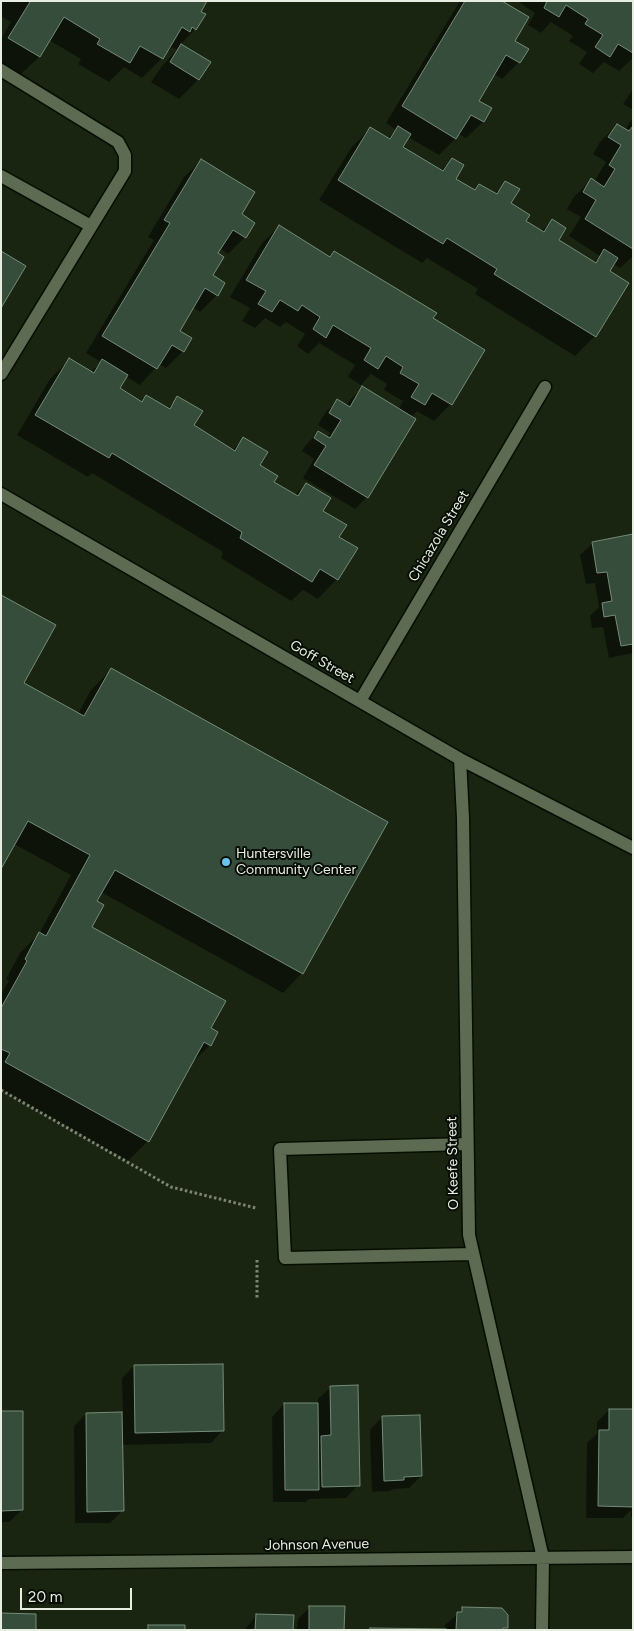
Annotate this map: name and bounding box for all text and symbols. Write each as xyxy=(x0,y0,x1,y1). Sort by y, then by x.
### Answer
street label: Chicazola Street xyxy=(405,487,473,585)
street label: Goff Street xyxy=(287,637,357,687)
place label: Huntersville Community Center xyxy=(236,846,356,879)
marker: Huntersville Community Center xyxy=(220,856,232,868)
street label: O Keefe Street xyxy=(444,1116,462,1210)
street label: Johnson Avenue xyxy=(265,1536,369,1554)
scale bar xyxy=(22,1578,135,1610)
text: 20 m xyxy=(28,1588,62,1606)

